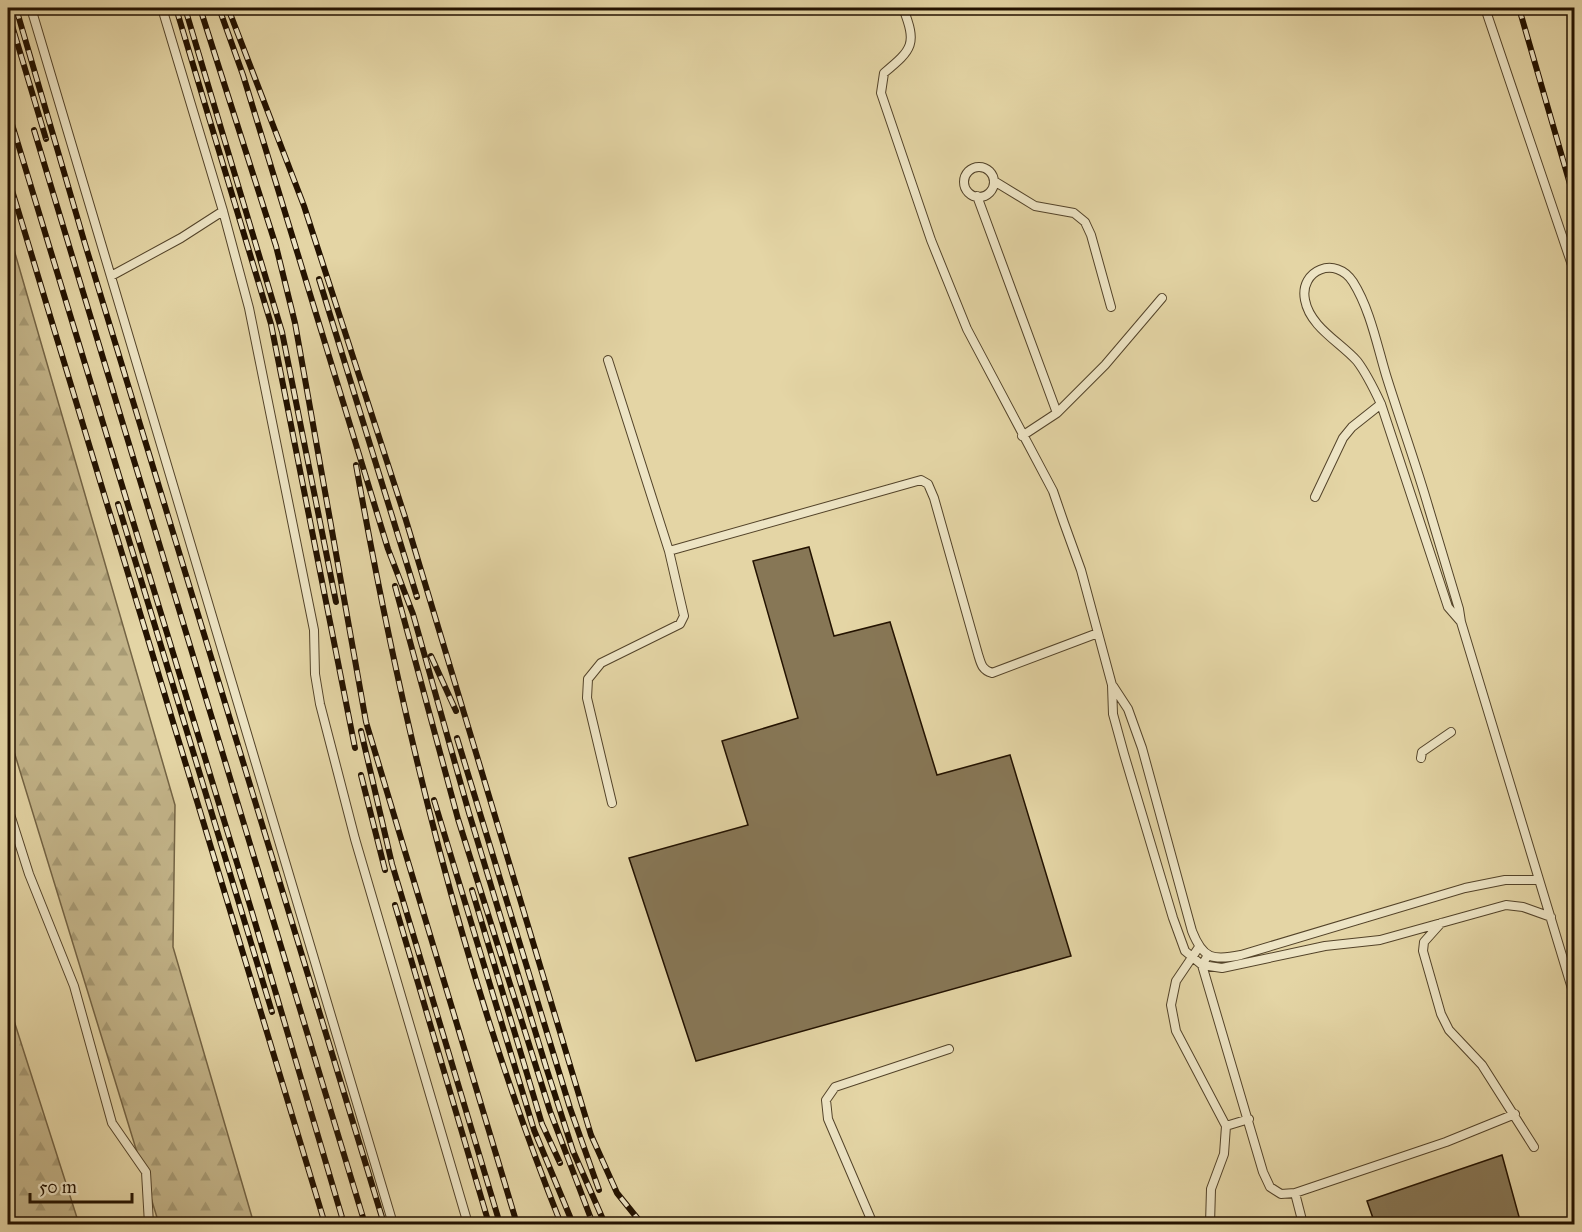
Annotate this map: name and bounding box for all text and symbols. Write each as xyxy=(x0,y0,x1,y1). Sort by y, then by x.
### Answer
scale bar xyxy=(30,1166,132,1204)
text: 50 m xyxy=(39,1176,77,1198)

